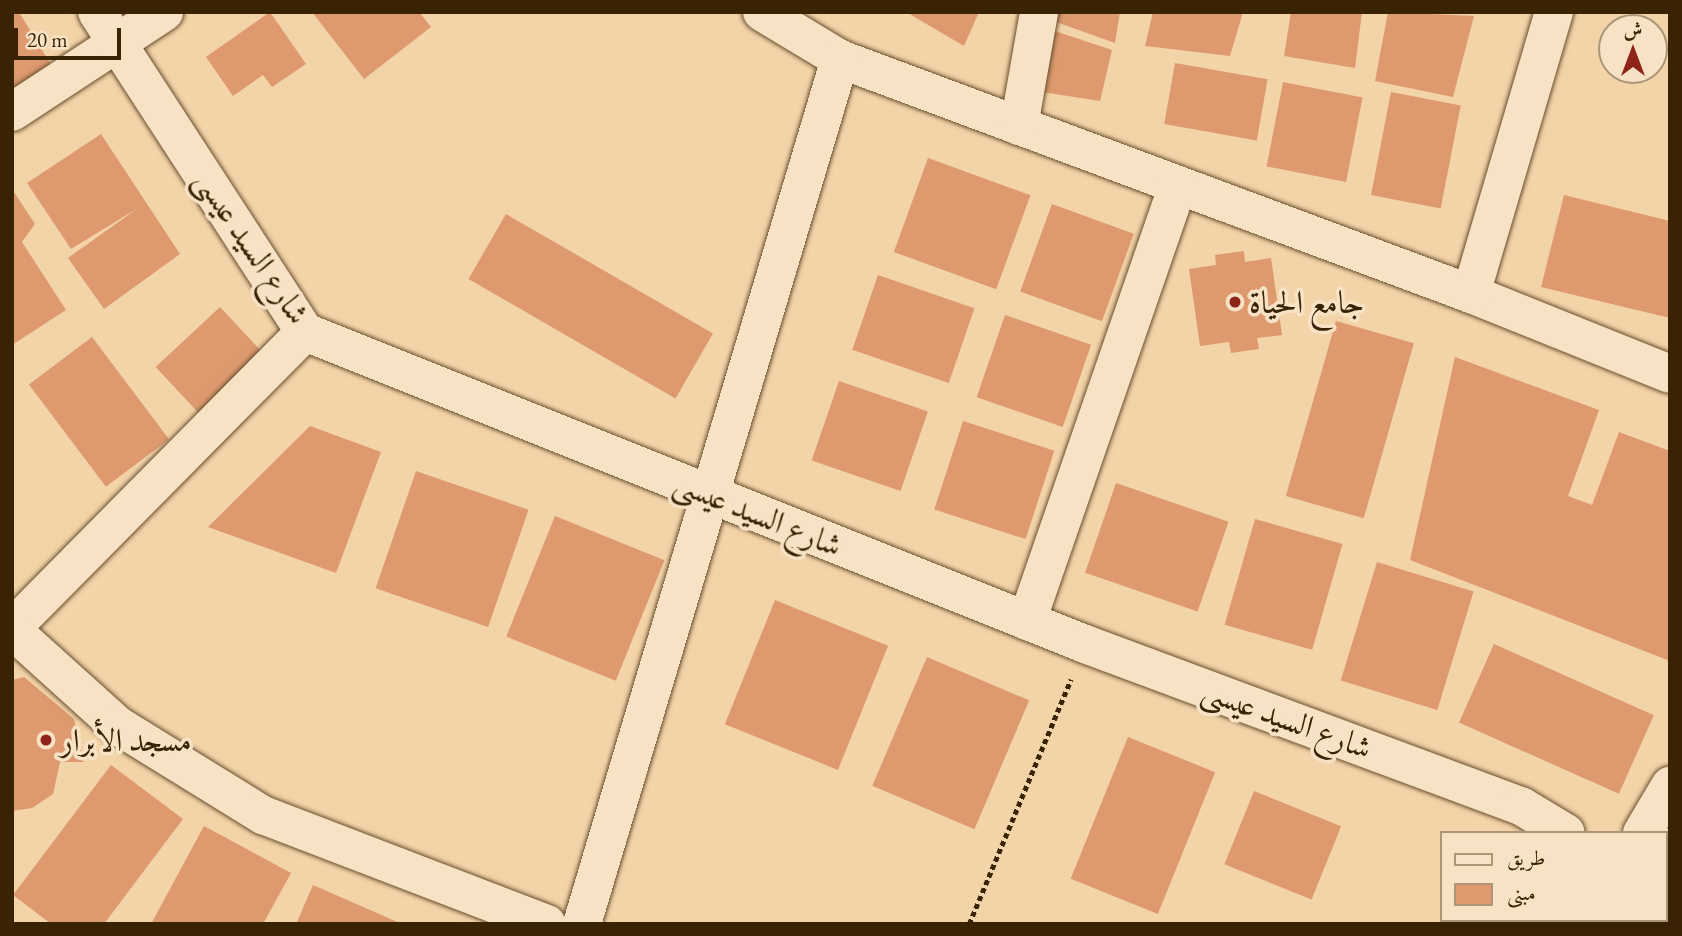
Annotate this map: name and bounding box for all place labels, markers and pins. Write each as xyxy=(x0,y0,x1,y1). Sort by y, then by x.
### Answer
place label: جامع الحياة xyxy=(1249,283,1364,321)
marker: جامع الحياة xyxy=(1227,294,1243,310)
place label: مسجد الأبرار xyxy=(60,721,192,759)
marker: مسجد الأبرار xyxy=(38,732,54,748)

